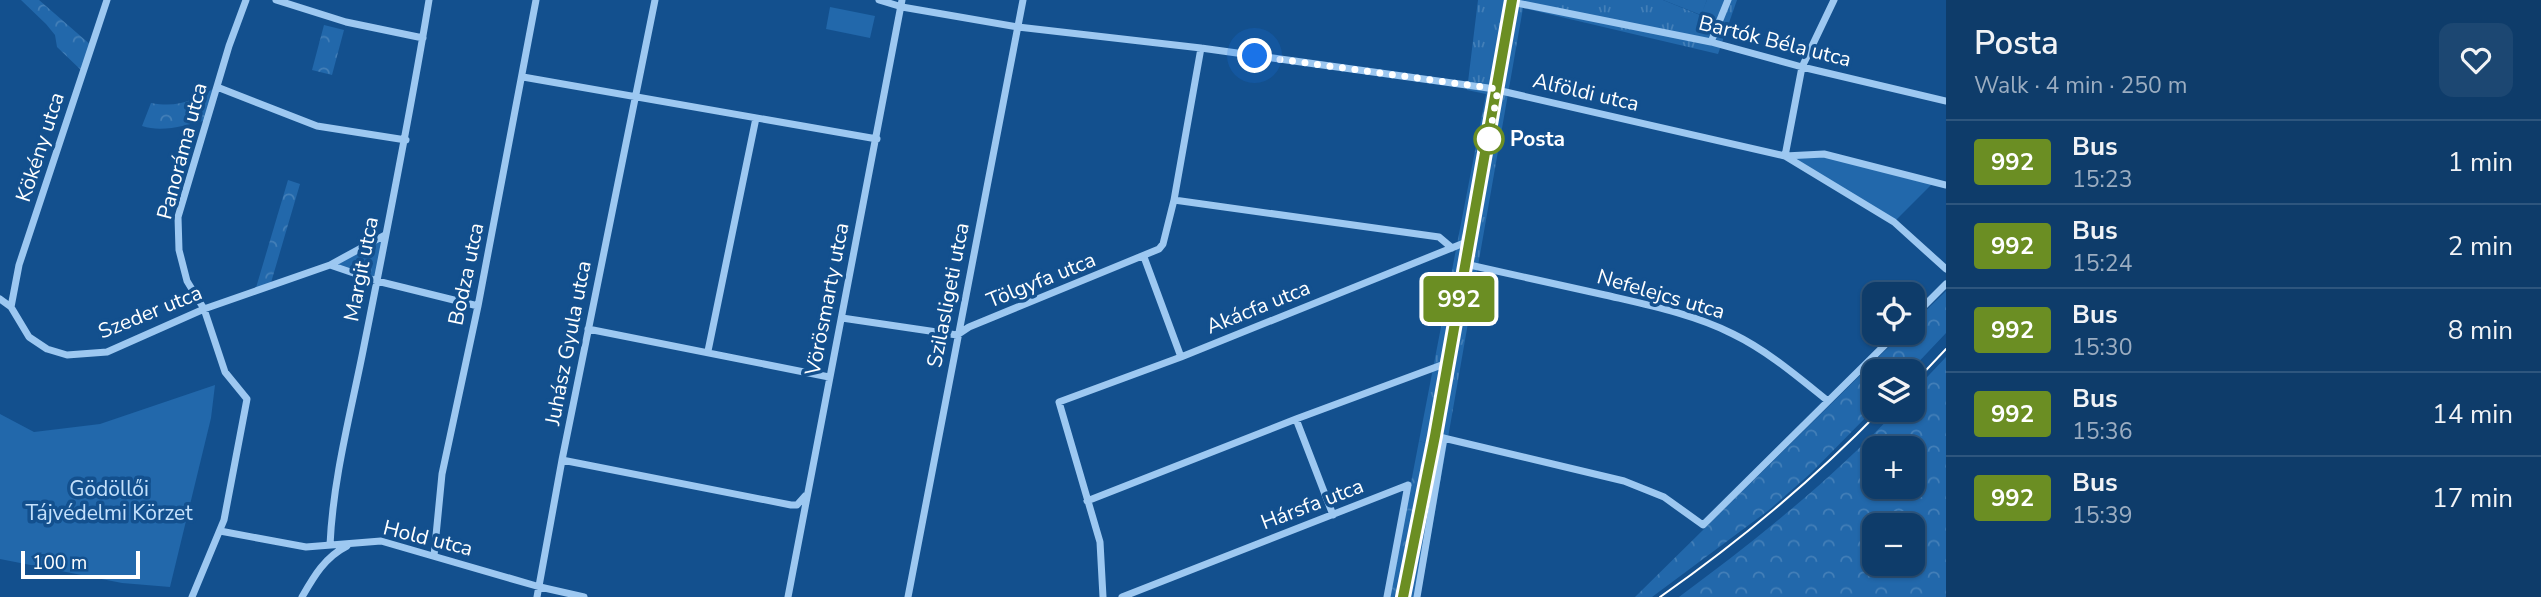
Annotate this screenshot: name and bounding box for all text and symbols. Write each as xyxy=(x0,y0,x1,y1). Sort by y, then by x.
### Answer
street label: Bartók Béla utca xyxy=(1696,9,1854,73)
text: Posta xyxy=(1974,21,2059,66)
button: heart xyxy=(2439,23,2513,97)
your location xyxy=(1237,38,1272,73)
street label: Alföldi utca xyxy=(1530,66,1642,118)
text: Walk · 4 min · 250 m xyxy=(1974,70,2187,101)
street label: Panoráma utca xyxy=(150,80,214,222)
street label: Kökény utca xyxy=(9,89,71,205)
marker: Posta xyxy=(1474,124,1504,154)
place label: Posta xyxy=(1510,125,1565,153)
text: Bus xyxy=(2072,129,2118,164)
text: 1 min xyxy=(2448,145,2513,180)
text: 992 xyxy=(1991,146,2034,178)
text: 15:23 xyxy=(2072,164,2132,195)
text: Bus xyxy=(2072,213,2118,248)
street label: Margit utca xyxy=(337,214,385,324)
street label: Bodza utca xyxy=(441,220,491,328)
street label: Vörösmarty utca xyxy=(798,220,856,379)
street label: Szilasligeti utca xyxy=(920,220,976,370)
text: 2 min xyxy=(2448,229,2513,264)
text: 992 xyxy=(1991,230,2034,262)
street label: Tölgyfa utca xyxy=(982,245,1100,315)
text: 15:24 xyxy=(2072,248,2132,279)
street label: Juhász Gyula utca xyxy=(538,258,598,429)
street label: Nefelejcs utca xyxy=(1594,262,1728,326)
street label: Akácfa utca xyxy=(1202,273,1314,341)
line badge: 992 xyxy=(1419,276,1499,322)
street label: Szeder utca xyxy=(94,278,206,346)
map controls xyxy=(1862,282,1925,576)
button: locate xyxy=(1862,282,1925,345)
text: 992 xyxy=(1437,283,1481,315)
text: Bus xyxy=(2072,297,2118,332)
text: 8 min xyxy=(2448,313,2513,348)
text: 992 xyxy=(1991,314,2034,346)
text: 15:30 xyxy=(2072,332,2132,363)
button: layers xyxy=(1862,359,1925,422)
text: Bus xyxy=(2072,381,2118,416)
text: 14 min xyxy=(2432,397,2513,432)
text: 992 xyxy=(1991,398,2034,430)
text: 15:36 xyxy=(2072,416,2132,447)
button: + xyxy=(1862,436,1925,499)
text: Bus xyxy=(2072,465,2118,500)
street label: Hársfa utca xyxy=(1257,472,1367,536)
park label: Gödöllői Tájvédelmi Körzet xyxy=(26,475,193,527)
text: 17 min xyxy=(2432,481,2513,516)
text: 992 xyxy=(1991,482,2034,514)
text: 15:39 xyxy=(2072,500,2132,531)
street label: Hold utca xyxy=(380,513,476,563)
button: − xyxy=(1862,513,1925,576)
scale bar xyxy=(21,548,140,580)
text: 100 m xyxy=(32,550,87,576)

